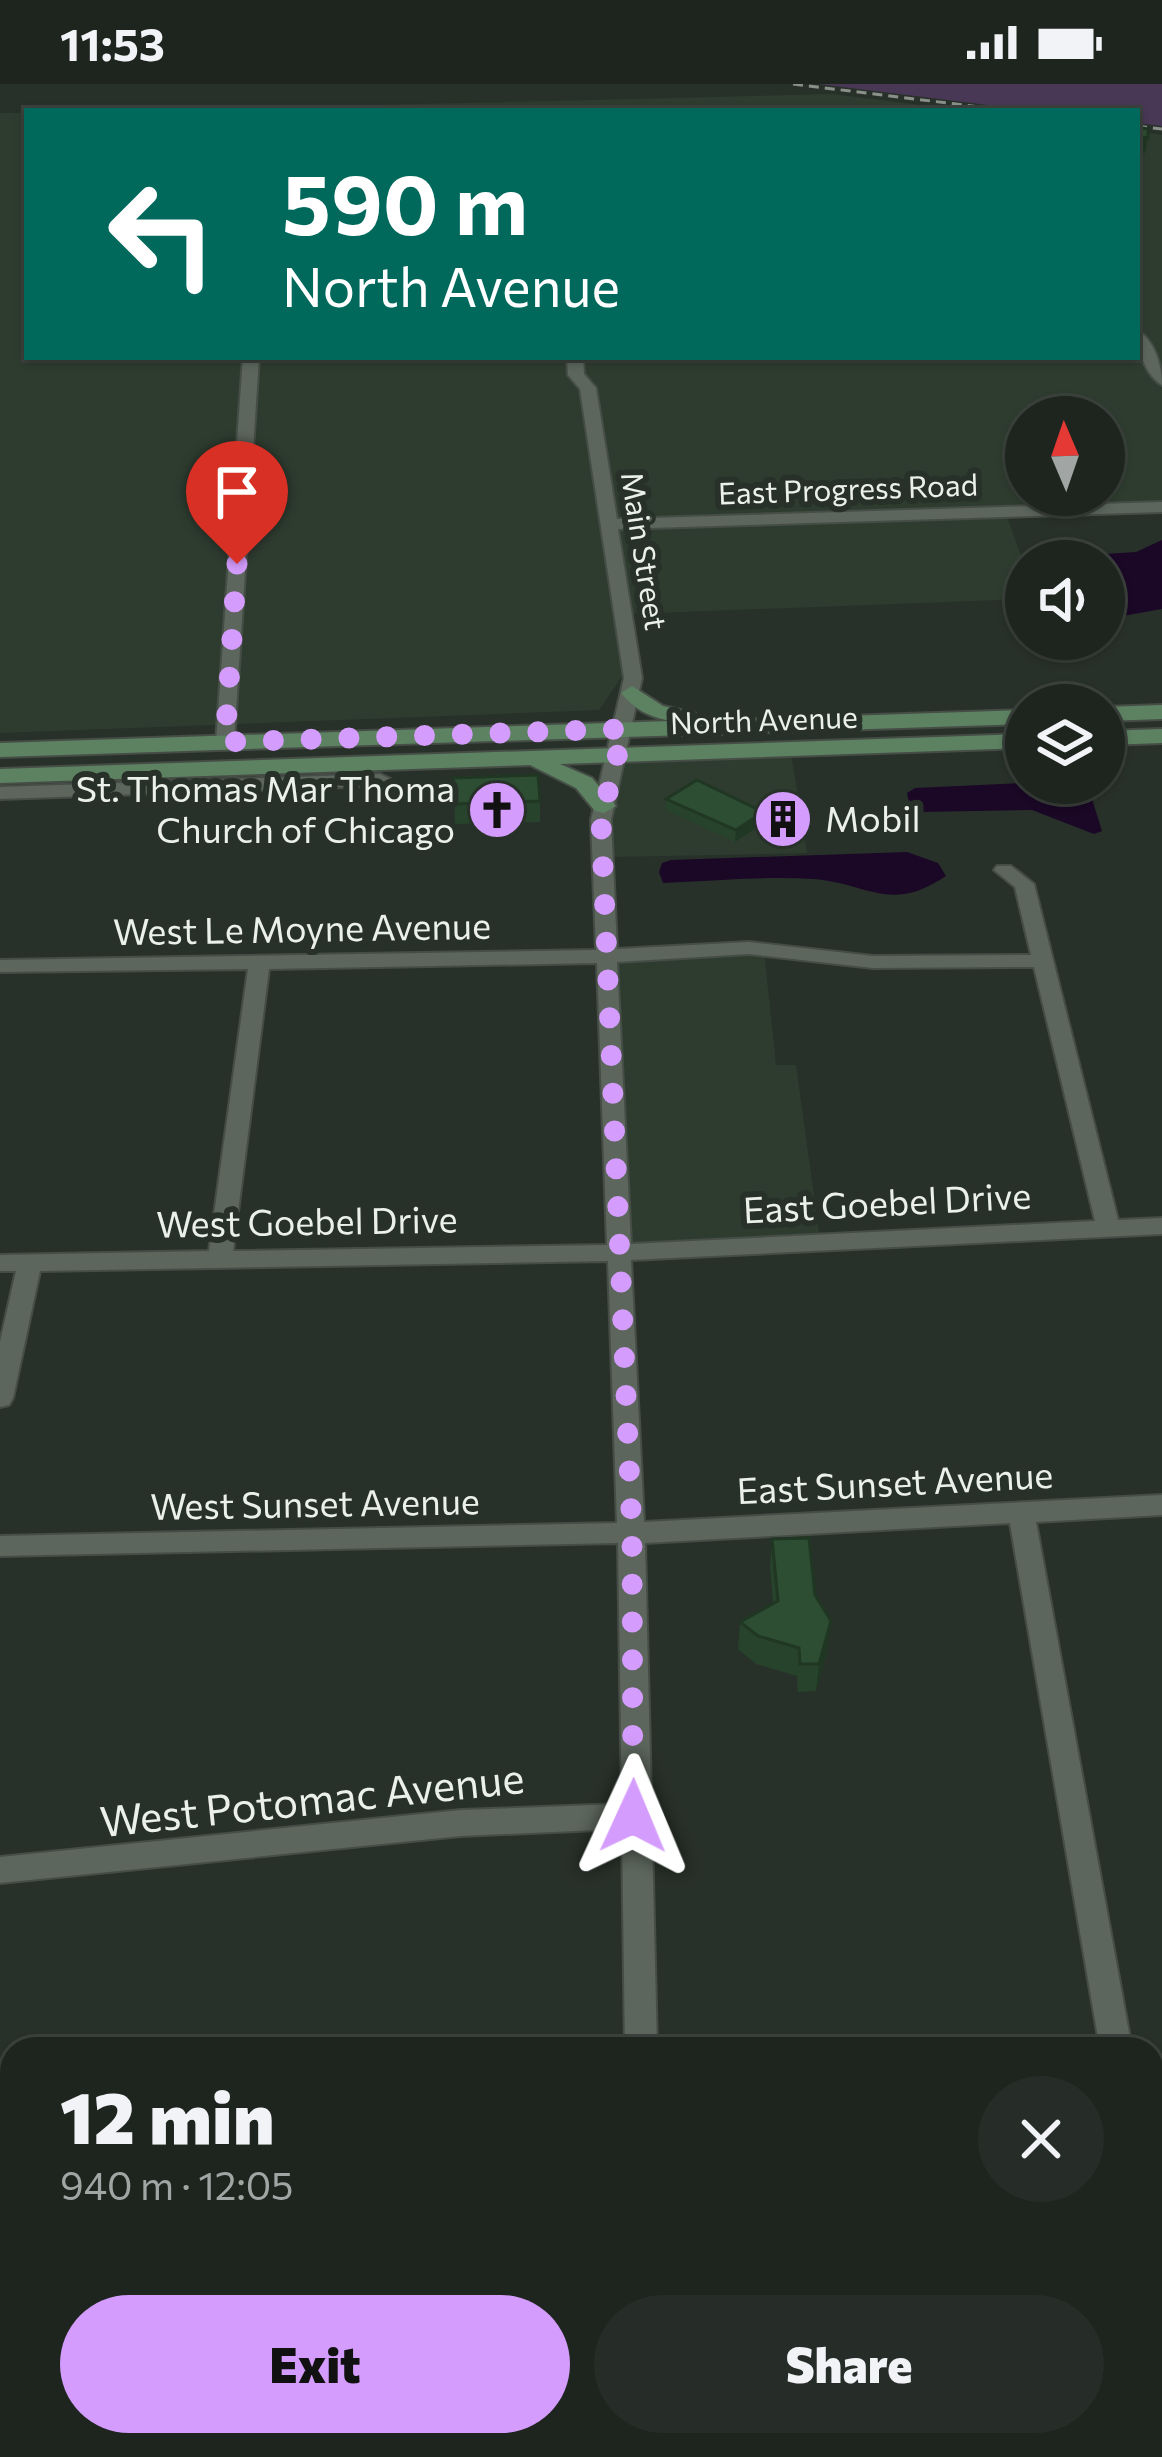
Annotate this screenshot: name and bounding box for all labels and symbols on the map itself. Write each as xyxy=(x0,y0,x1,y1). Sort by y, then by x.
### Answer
north arrow xyxy=(1005,396,1125,516)
pin xyxy=(186,441,288,564)
street label: East Progress Road xyxy=(717,464,978,511)
street label: Main Street xyxy=(615,469,676,632)
street label: North Avenue xyxy=(669,697,858,740)
place label: St. Thomas Mar Thoma Church of Chicago xyxy=(76,765,455,850)
church icon: St. Thomas Mar Thoma Church of Chicago xyxy=(466,779,528,841)
building icon: Mobil xyxy=(752,788,814,850)
place label: Mobil xyxy=(825,795,921,839)
street label: West Le Moyne Avenue xyxy=(113,902,491,952)
street label: East Goebel Drive xyxy=(742,1171,1032,1231)
street label: West Goebel Drive xyxy=(156,1195,458,1245)
street label: East Sunset Avenue xyxy=(736,1451,1054,1511)
street label: West Sunset Avenue xyxy=(150,1477,480,1527)
street label: West Potomac Avenue xyxy=(97,1750,526,1846)
position arrow xyxy=(570,1753,696,1879)

